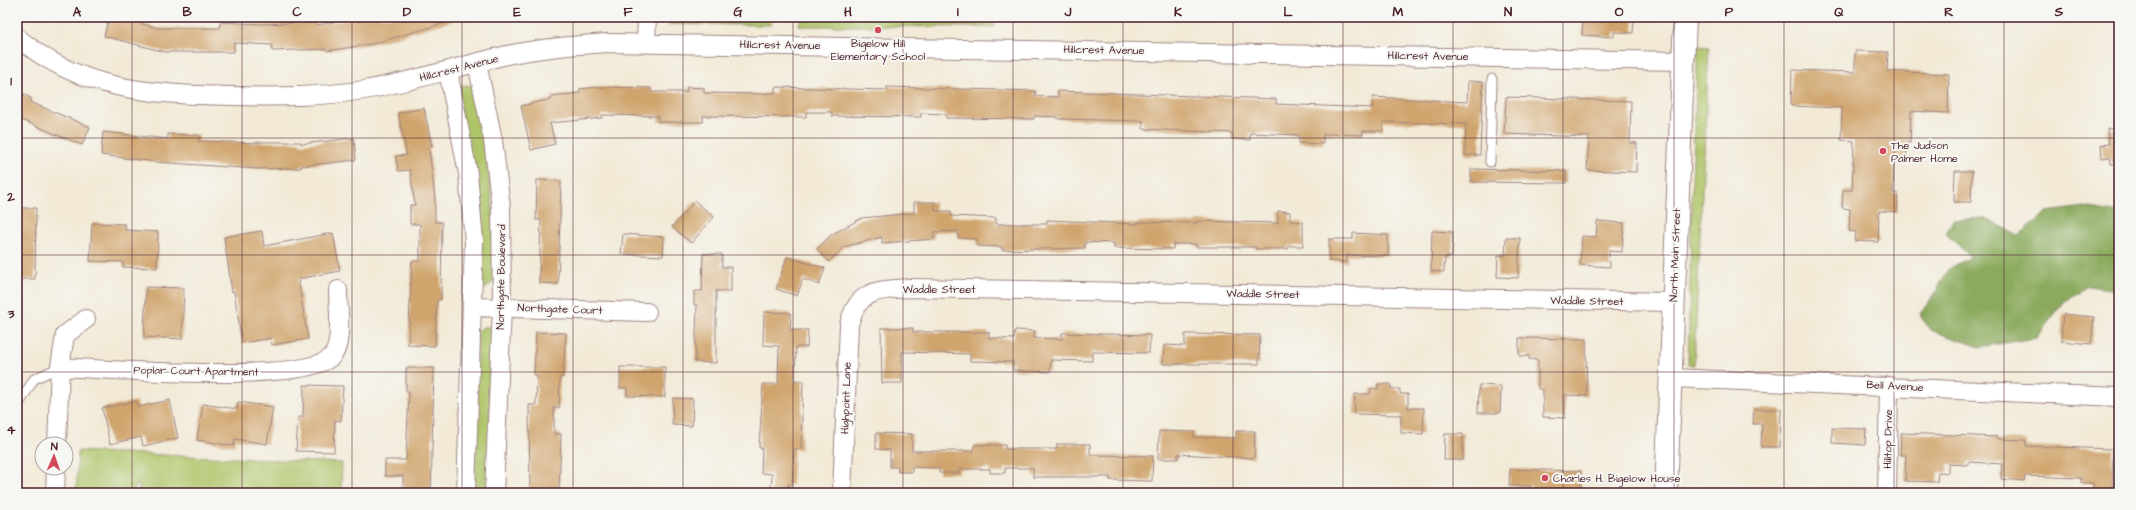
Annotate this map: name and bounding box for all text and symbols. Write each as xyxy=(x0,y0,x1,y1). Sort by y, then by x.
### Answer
text: A xyxy=(73,3,82,21)
text: B xyxy=(182,3,192,21)
text: C xyxy=(292,3,302,21)
text: D xyxy=(403,3,412,21)
text: E xyxy=(513,3,521,21)
text: F xyxy=(623,3,633,21)
text: G xyxy=(733,3,743,21)
text: H xyxy=(844,3,852,21)
text: I xyxy=(957,3,959,21)
text: J xyxy=(1064,3,1072,21)
text: K xyxy=(1174,3,1182,21)
text: L xyxy=(1283,3,1293,21)
text: M xyxy=(1393,3,1404,21)
text: N xyxy=(1504,3,1512,21)
text: O xyxy=(1615,3,1624,21)
text: P xyxy=(1725,3,1734,21)
text: Q xyxy=(1834,3,1844,21)
text: R xyxy=(1944,3,1954,21)
text: S xyxy=(2054,3,2064,21)
marker: Bigelow Hill Elementary School xyxy=(873,25,883,35)
place label: Bigelow Hill Elementary School xyxy=(831,36,925,65)
street label: Hillcrest Avenue xyxy=(739,37,821,53)
street label: Hillcrest Avenue xyxy=(1063,42,1145,58)
street label: Hillcrest Avenue xyxy=(1387,48,1469,64)
street label: Hillcrest Avenue xyxy=(418,51,500,85)
text: 1 xyxy=(10,72,12,90)
place label: The Judson Palmer Home xyxy=(1891,138,1958,166)
marker: The Judson Palmer Home xyxy=(1878,146,1888,156)
text: 2 xyxy=(6,188,15,206)
street label: North Main Street xyxy=(1666,207,1684,302)
street label: Northgate Boulevard xyxy=(493,224,510,330)
street label: Waddle Street xyxy=(902,282,976,297)
street label: Waddle Street xyxy=(1226,286,1300,302)
street label: Waddle Street xyxy=(1550,293,1624,309)
street label: Northgate Court xyxy=(517,300,603,319)
text: 3 xyxy=(7,305,15,323)
street label: Highpoint Lane xyxy=(837,361,856,434)
street label: Poplar Court Apartment xyxy=(133,362,259,380)
street label: Bell Avenue xyxy=(1866,377,1924,395)
street label: Hilltop Drive xyxy=(1880,409,1896,469)
text: 4 xyxy=(7,421,16,439)
north arrow xyxy=(34,436,74,476)
text: N xyxy=(51,439,58,454)
place label: Charles H. Bigelow House xyxy=(1553,471,1680,487)
marker: Charles H. Bigelow House xyxy=(1540,473,1550,483)

